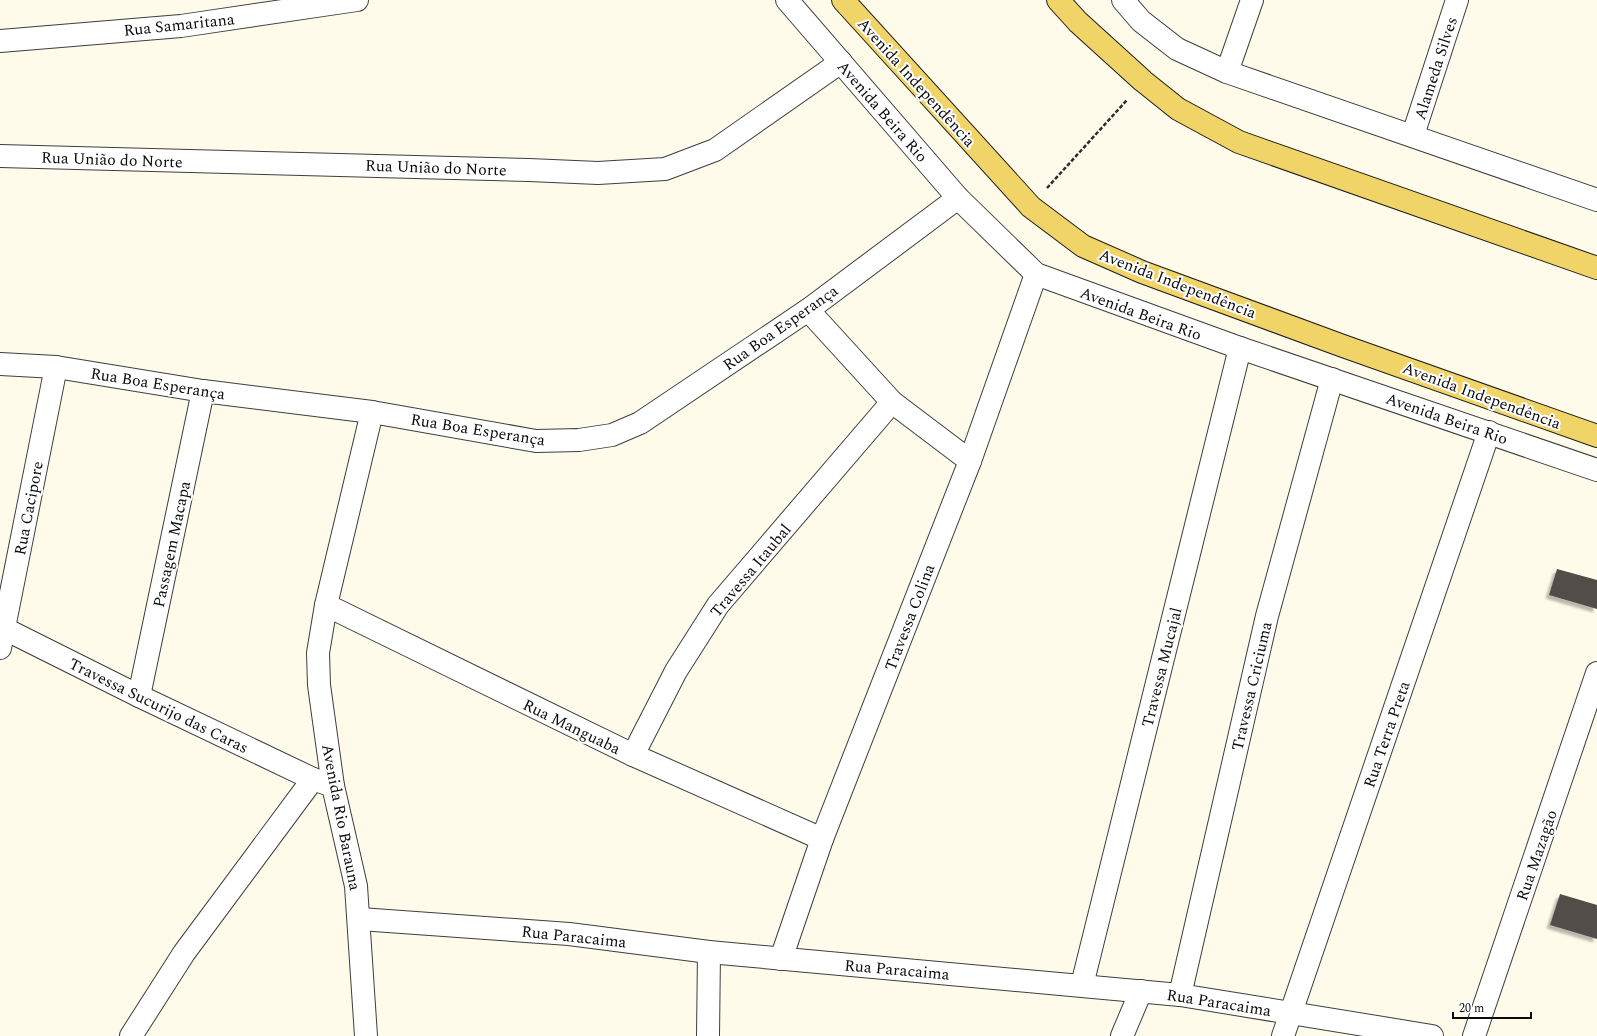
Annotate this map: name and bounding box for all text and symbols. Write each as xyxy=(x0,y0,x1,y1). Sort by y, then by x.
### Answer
street label: Rua Samaritana xyxy=(122,7,236,43)
street label: Avenida Independência xyxy=(852,13,981,153)
street label: Alameda Silves xyxy=(1408,14,1464,123)
street label: Avenida Beira Rio xyxy=(831,56,933,168)
street label: Rua União do Norte xyxy=(41,146,183,174)
street label: Rua União do Norte xyxy=(365,154,507,182)
street label: Avenida Independência xyxy=(1096,243,1260,325)
street label: Rua Boa Esperança xyxy=(718,279,843,377)
street label: Avenida Beira Rio xyxy=(1077,281,1205,347)
street label: Avenida Independência xyxy=(1399,356,1564,436)
street label: Rua Boa Esperança xyxy=(89,361,227,407)
street label: Avenida Beira Rio xyxy=(1382,387,1511,451)
street label: Rua Boa Esperança xyxy=(409,407,547,453)
street label: Rua Cacipore xyxy=(8,459,50,557)
street label: Passagem Macapa xyxy=(147,479,197,610)
street label: Travessa Itaubal xyxy=(704,519,797,623)
street label: Travessa Colina xyxy=(879,560,941,674)
street label: Travessa Mucajal xyxy=(1135,605,1188,730)
street label: Travessa Criciuma xyxy=(1225,619,1279,753)
street label: Travessa Sucurijo das Caras xyxy=(65,652,252,760)
street label: Rua Terra Preta xyxy=(1357,678,1416,791)
street label: Rua Manguaba xyxy=(519,693,625,761)
street label: Avenida Rio Barauna xyxy=(315,742,367,893)
street label: Rua Mazagão xyxy=(1510,807,1564,904)
street label: Rua Paracaima xyxy=(520,920,628,954)
street label: Rua Paracaima xyxy=(843,953,951,987)
street label: Rua Paracaima xyxy=(1165,983,1273,1023)
scale bar xyxy=(1453,994,1531,1020)
text: 20 m xyxy=(1459,999,1484,1018)

